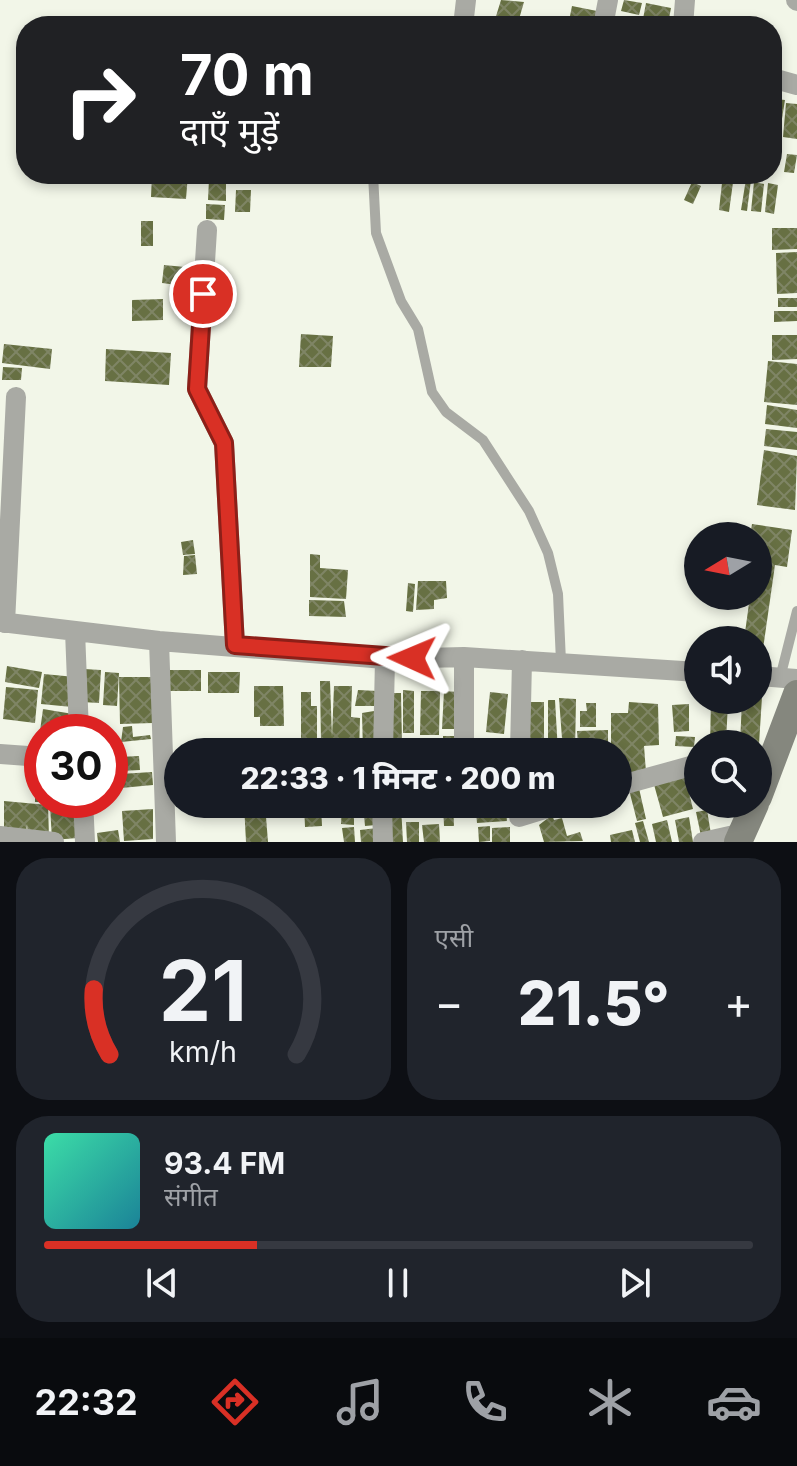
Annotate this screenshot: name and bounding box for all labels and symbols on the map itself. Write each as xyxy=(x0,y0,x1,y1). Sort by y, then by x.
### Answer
pin xyxy=(169,260,237,328)
north arrow xyxy=(684,522,772,610)
position arrow xyxy=(370,616,454,700)
speed limit sign: 30 xyxy=(24,714,128,818)

